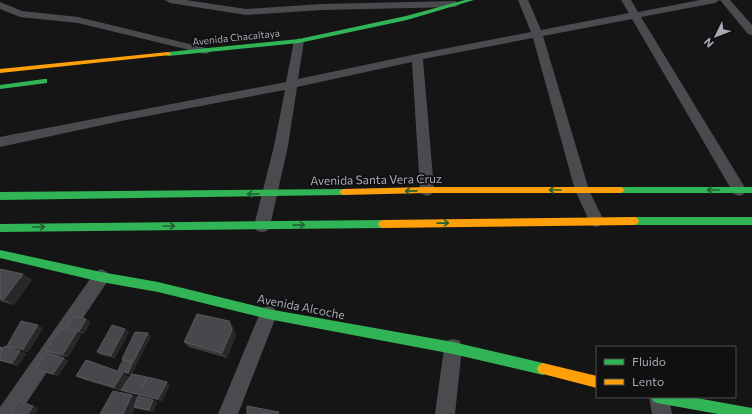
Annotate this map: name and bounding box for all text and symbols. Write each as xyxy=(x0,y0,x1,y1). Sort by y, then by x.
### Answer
north arrow xyxy=(696,16,736,56)
street label: Avenida Chacaltaya xyxy=(192,26,280,48)
text: N xyxy=(701,36,716,51)
street label: Avenida Santa Vera Cruz xyxy=(310,171,442,187)
one-way arrow xyxy=(549,186,562,194)
one-way arrow xyxy=(707,186,720,194)
one-way arrow xyxy=(405,187,418,195)
one-way arrow xyxy=(247,190,260,198)
one-way arrow xyxy=(436,219,449,227)
one-way arrow xyxy=(292,221,305,229)
one-way arrow xyxy=(162,222,175,230)
one-way arrow xyxy=(32,223,45,231)
street label: Avenida Alcoche xyxy=(256,291,346,321)
legend xyxy=(596,346,736,398)
text: Fluido xyxy=(632,354,666,368)
text: Lento xyxy=(632,374,664,388)

